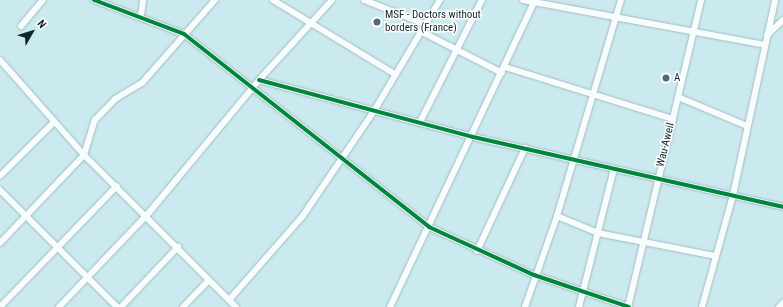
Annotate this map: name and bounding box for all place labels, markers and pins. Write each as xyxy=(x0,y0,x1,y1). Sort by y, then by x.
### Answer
place label: MSF - Doctors without borders (France) xyxy=(385,9,481,35)
marker: MSF - Doctors without borders (France) xyxy=(372,17,382,27)
place label: A xyxy=(674,71,680,85)
marker: A xyxy=(661,73,671,83)

